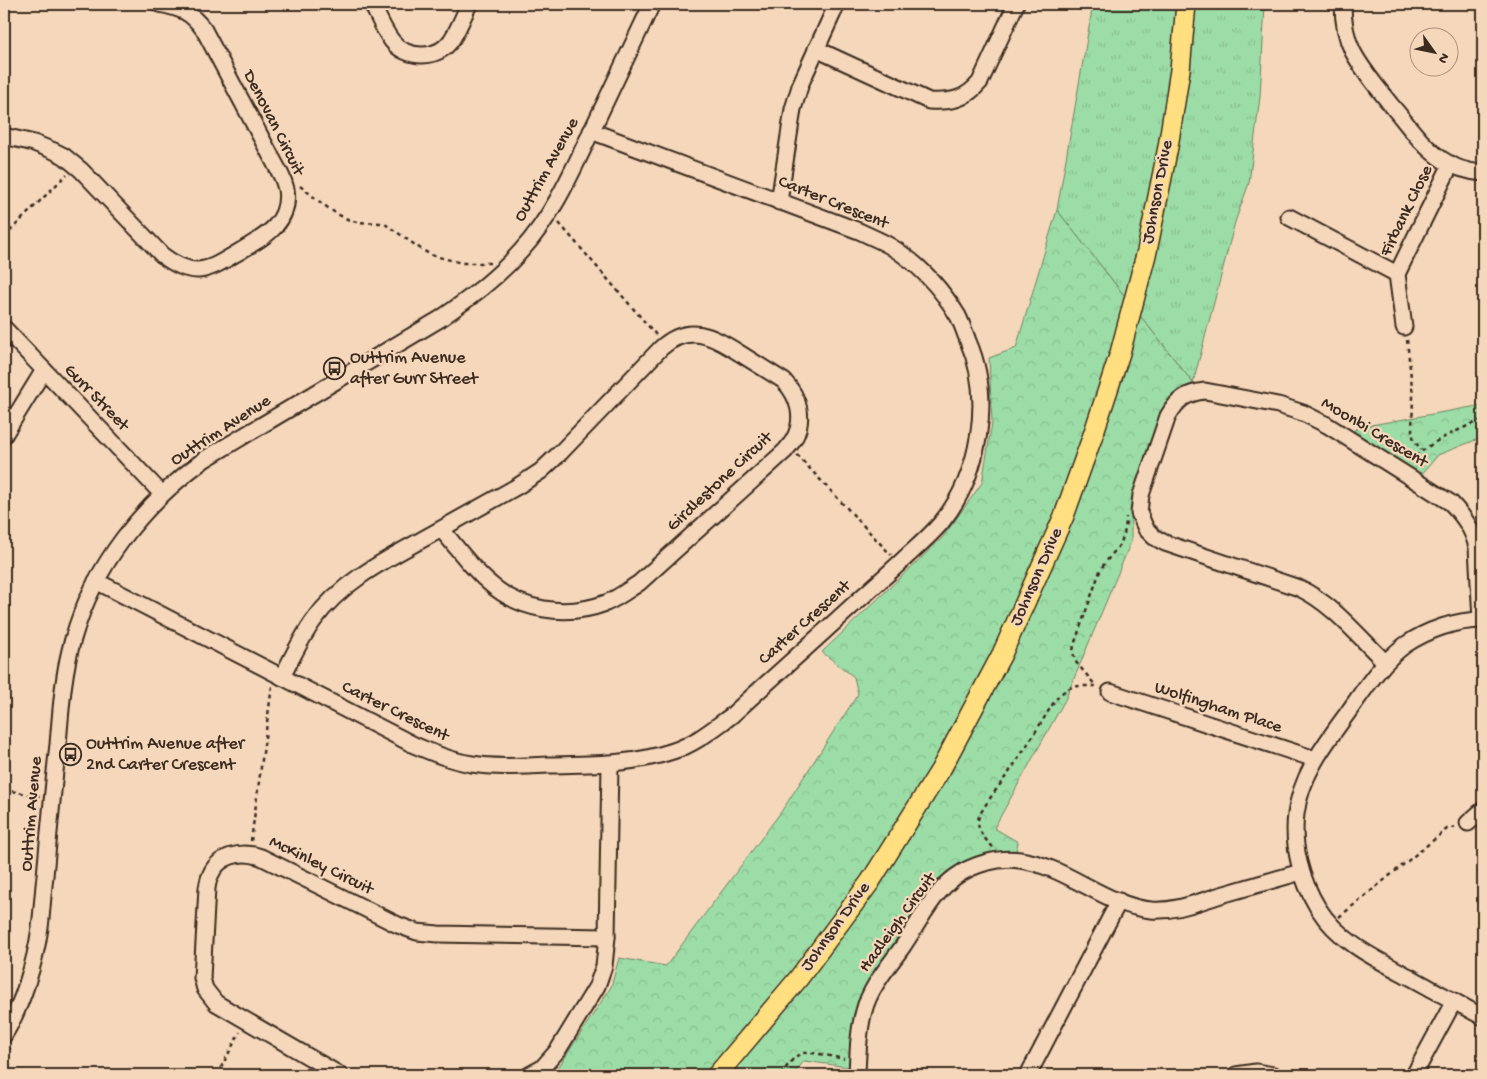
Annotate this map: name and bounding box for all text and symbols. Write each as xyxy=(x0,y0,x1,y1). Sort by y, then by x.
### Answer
north arrow xyxy=(1410,28,1460,78)
text: N xyxy=(1433,49,1452,66)
street label: Denovan Circuit xyxy=(237,66,309,181)
street label: Outtrim Avenue xyxy=(510,114,585,226)
street label: Johnson Drive xyxy=(1138,138,1178,246)
street label: Firbank Close xyxy=(1375,161,1438,261)
street label: Carter Crescent xyxy=(775,171,893,235)
place label: Outtrim Avenue after Gurr Street xyxy=(350,348,479,390)
bus stop icon: Outtrim Avenue after Gurr Street xyxy=(322,356,346,380)
street label: Gurr Street xyxy=(59,360,134,437)
street label: Outtrim Avenue xyxy=(167,390,276,471)
street label: Moonbi Crescent xyxy=(1317,393,1433,474)
street label: Girdlestone Circuit xyxy=(663,427,778,536)
street label: Johnson Drive xyxy=(1006,524,1068,629)
street label: Carter Crescent xyxy=(755,575,857,670)
street label: Carter Crescent xyxy=(338,677,454,748)
street label: Wolfingham Place xyxy=(1152,677,1285,739)
place label: Outtrim Avenue after 2nd Carter Crescent xyxy=(86,734,246,776)
bus stop icon: Outtrim Avenue after 2nd Carter Crescent xyxy=(58,742,82,766)
street label: Outtrim Avenue xyxy=(17,755,48,872)
street label: McKinley Circuit xyxy=(266,832,378,901)
street label: Hadleigh Circuit xyxy=(855,868,942,977)
street label: Johnson Drive xyxy=(797,878,876,976)

